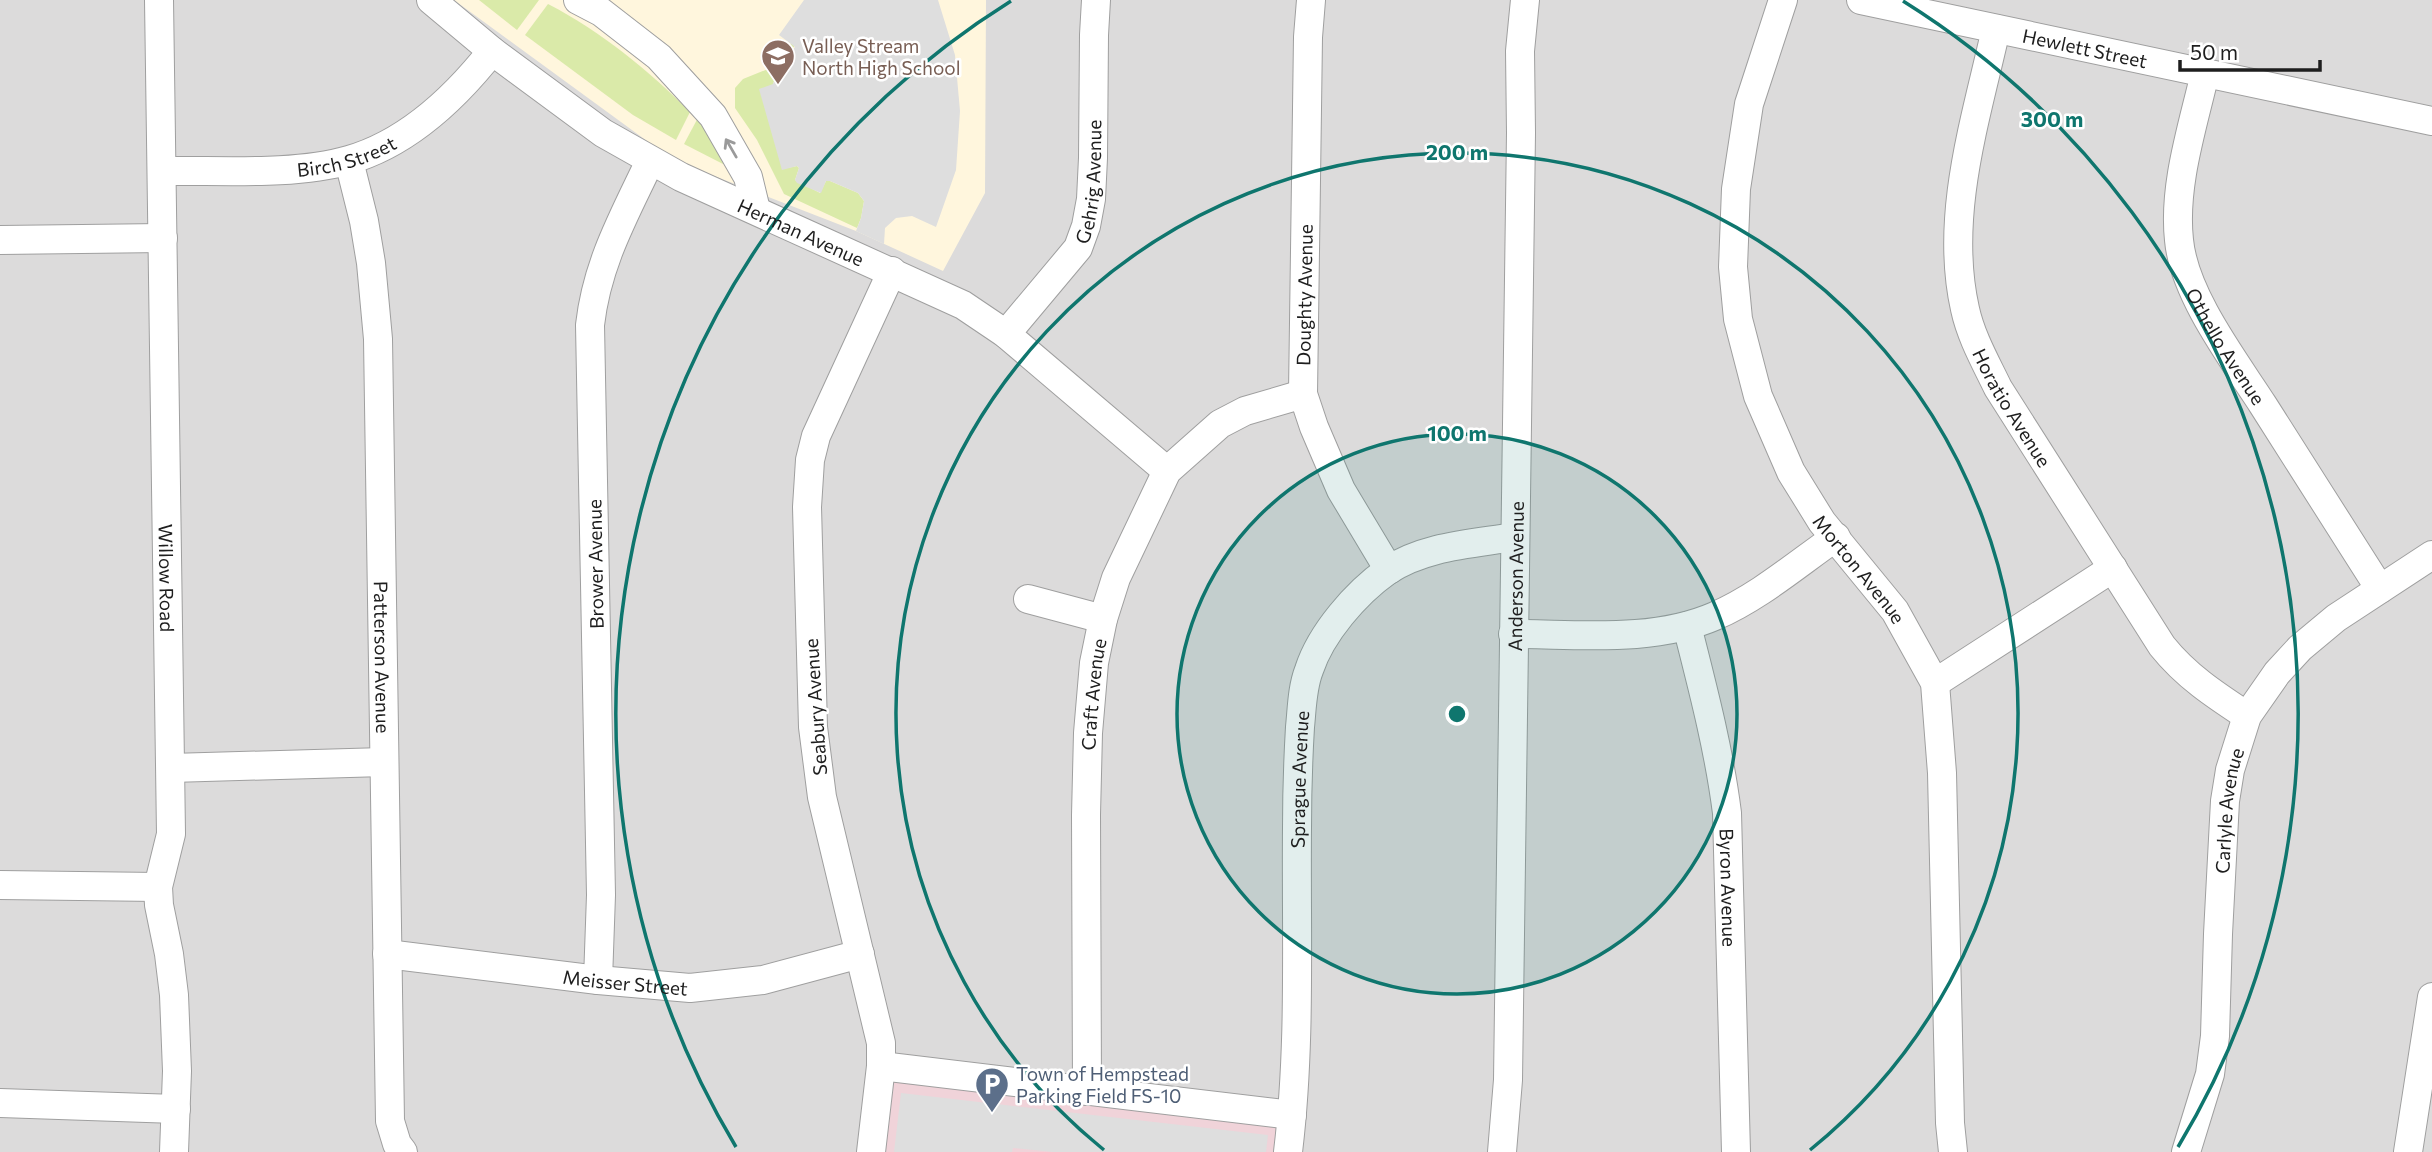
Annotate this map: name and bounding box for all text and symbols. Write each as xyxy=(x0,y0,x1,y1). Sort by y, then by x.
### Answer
street label: Hewlett Street xyxy=(2021,23,2150,72)
scale bar xyxy=(2180,28,2320,72)
place label: Valley Stream North High School xyxy=(802,34,961,79)
school or university icon: Valley Stream North High School xyxy=(759,37,797,86)
text: 50 m xyxy=(2190,39,2238,64)
text: 300 m xyxy=(2021,106,2083,131)
street label: Gehrig Avenue xyxy=(1069,120,1105,247)
street label: Birch Street xyxy=(296,131,400,181)
one-way arrow xyxy=(724,138,738,158)
text: 200 m xyxy=(1426,139,1488,164)
street label: Herman Avenue xyxy=(734,193,868,270)
street label: Doughty Avenue xyxy=(1291,224,1317,366)
street label: Othello Avenue xyxy=(2182,284,2271,409)
street label: Horatio Avenue xyxy=(1969,344,2056,471)
text: 100 m xyxy=(1427,420,1487,445)
street label: Brower Avenue xyxy=(582,499,608,629)
street label: Anderson Avenue xyxy=(1502,501,1527,652)
street label: Morton Avenue xyxy=(1809,509,1911,627)
street label: Willow Road xyxy=(155,524,180,632)
street label: Patterson Avenue xyxy=(370,581,396,734)
street label: Craft Avenue xyxy=(1076,636,1110,751)
street label: Seabury Avenue xyxy=(799,638,831,776)
centre of rings xyxy=(1445,702,1469,726)
street label: Sprague Avenue xyxy=(1285,710,1313,848)
street label: Carlyle Avenue xyxy=(2210,745,2248,874)
street label: Byron Avenue xyxy=(1716,828,1742,947)
street label: Meisser Street xyxy=(562,964,689,999)
place label: Town of Hempstead Parking Field FS-10 xyxy=(1016,1062,1189,1107)
parking icon: Town of Hempstead Parking Field FS-10 xyxy=(973,1065,1011,1114)

